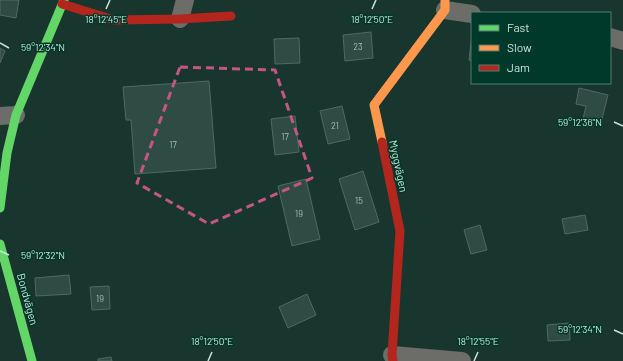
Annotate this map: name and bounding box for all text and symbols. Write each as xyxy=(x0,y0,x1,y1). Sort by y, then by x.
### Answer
legend xyxy=(471,12,611,84)
text: 18°12'45"E xyxy=(85,13,127,25)
text: 18°12'50"E xyxy=(351,13,393,25)
text: Fast xyxy=(507,20,530,34)
text: Slow xyxy=(507,40,532,54)
text: 59°12'34"N xyxy=(21,41,65,53)
house number: 23 xyxy=(353,41,363,52)
text: Jam xyxy=(507,60,530,74)
text: 59°12'36"N xyxy=(558,116,602,128)
house number: 21 xyxy=(331,120,339,131)
house number: 17 xyxy=(281,131,289,142)
house number: 17 xyxy=(169,139,177,150)
street label: Myggvägen xyxy=(387,139,411,193)
house number: 15 xyxy=(355,195,363,206)
house number: 19 xyxy=(295,208,303,219)
text: 59°12'32"N xyxy=(21,249,65,261)
street label: Bondvägen xyxy=(15,272,41,326)
house number: 19 xyxy=(96,293,104,304)
text: 59°12'34"N xyxy=(558,323,602,335)
text: 18°12'50"E xyxy=(191,335,233,347)
text: 18°12'55"E xyxy=(457,335,499,347)

